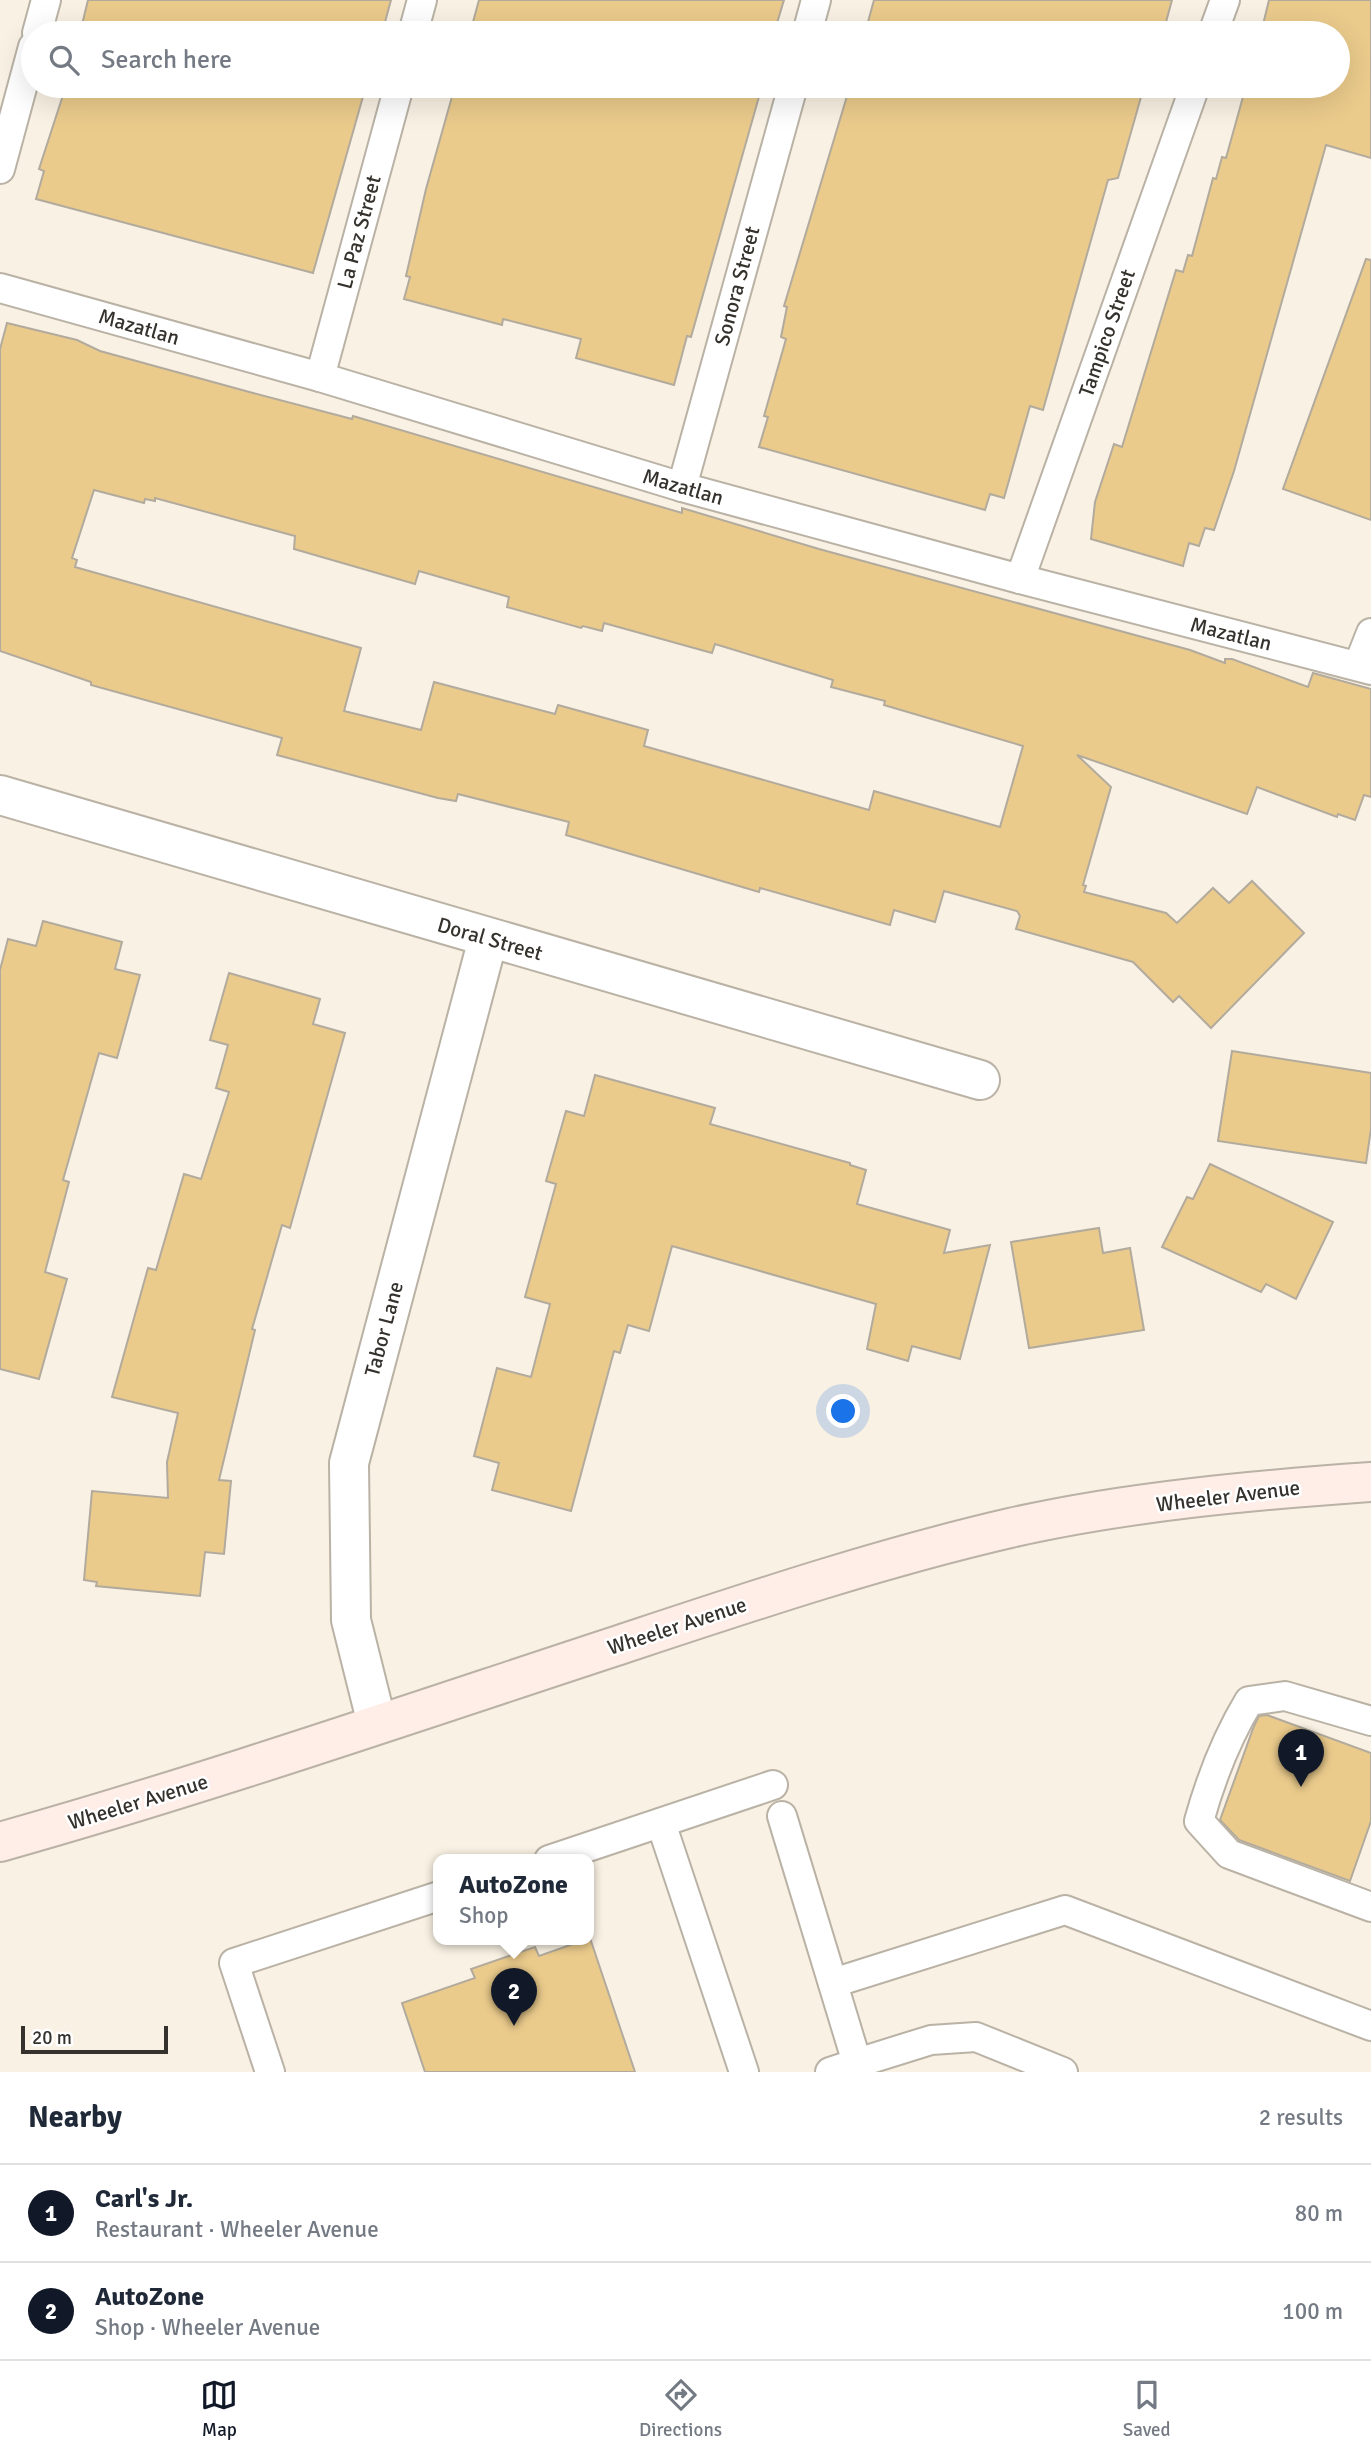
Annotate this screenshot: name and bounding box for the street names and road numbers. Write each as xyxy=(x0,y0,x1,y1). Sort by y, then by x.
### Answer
street label: La Paz Street xyxy=(331,172,387,292)
street label: Sonora Street xyxy=(709,223,765,349)
street label: Tampico Street xyxy=(1073,266,1141,400)
street label: Mazatlan xyxy=(95,303,183,351)
street label: Mazatlan xyxy=(639,463,727,511)
street label: Mazatlan xyxy=(1188,611,1274,657)
street label: Doral Street xyxy=(434,912,546,966)
street label: Tabor Lane xyxy=(359,1279,409,1379)
street label: Wheeler Avenue xyxy=(1155,1474,1301,1518)
street label: Wheeler Avenue xyxy=(604,1591,750,1661)
street label: Wheeler Avenue xyxy=(65,1768,211,1836)

